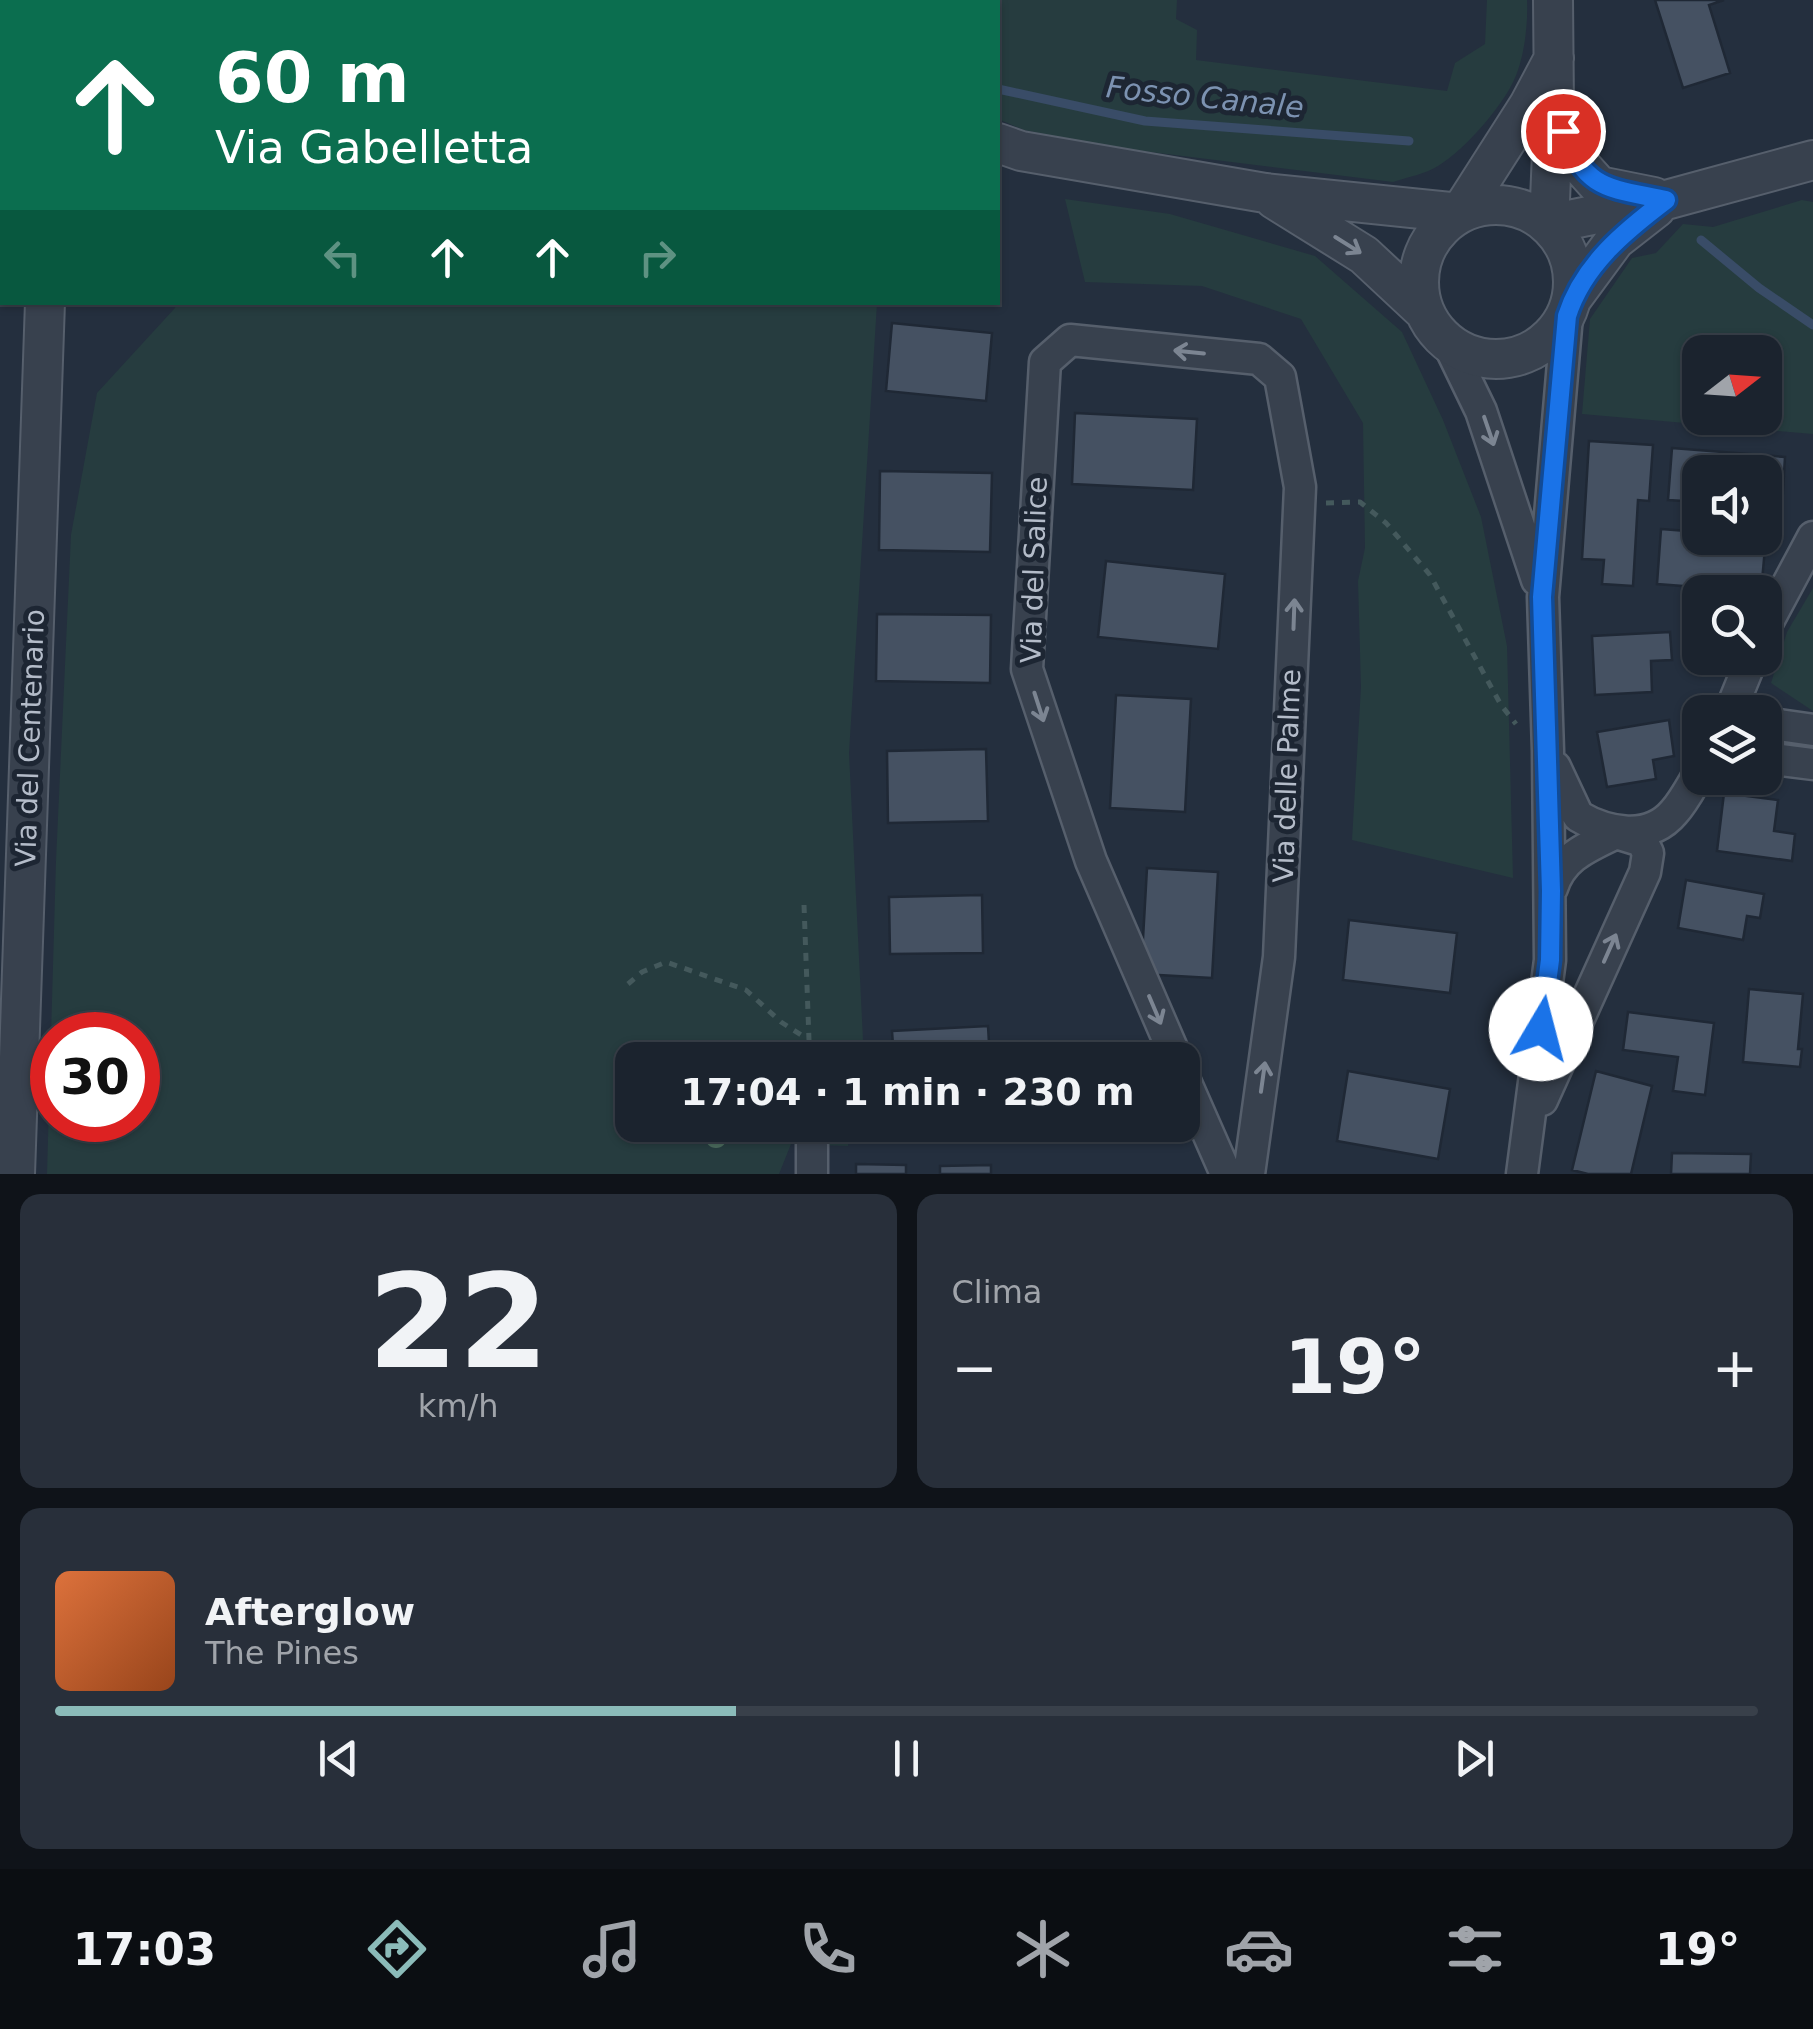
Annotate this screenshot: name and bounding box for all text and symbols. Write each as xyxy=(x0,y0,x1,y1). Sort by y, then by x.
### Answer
text: 60 m xyxy=(215,37,410,119)
icon: ahead xyxy=(50,40,180,170)
water label: Fosso Canale xyxy=(1105,69,1305,125)
pin xyxy=(1521,89,1606,174)
icon: arrive xyxy=(1536,104,1591,159)
text: Via Gabelletta xyxy=(215,121,533,174)
icon: left xyxy=(315,230,370,285)
icon: ahead xyxy=(420,230,475,285)
icon: ahead xyxy=(525,230,580,285)
icon: right xyxy=(630,230,685,285)
one-way arrow xyxy=(1333,235,1362,255)
north arrow xyxy=(1682,335,1782,435)
map controls xyxy=(1682,335,1782,795)
one-way arrow xyxy=(1173,343,1205,362)
one-way arrow xyxy=(1481,415,1499,447)
button: sound xyxy=(1682,455,1782,555)
street label: Via del Salice xyxy=(1014,476,1054,664)
button: search xyxy=(1682,575,1782,675)
one-way arrow xyxy=(1285,598,1304,630)
street label: Via del Centenario xyxy=(9,608,51,868)
street label: Via delle Palme xyxy=(1267,668,1307,884)
one-way arrow xyxy=(1032,690,1050,722)
button: layers xyxy=(1682,695,1782,795)
one-way arrow xyxy=(1602,934,1621,964)
position arrow xyxy=(1489,977,1593,1081)
one-way arrow xyxy=(1147,994,1165,1025)
speed limit sign: 30 xyxy=(30,1012,160,1142)
one-way arrow xyxy=(1254,1062,1272,1094)
text: 17:04 · 1 min · 230 m xyxy=(680,1070,1135,1114)
text: 22 xyxy=(368,1246,549,1398)
text: Clima xyxy=(952,1273,1042,1311)
text: 19° xyxy=(1284,1323,1426,1411)
text: − xyxy=(952,1336,998,1400)
text: + xyxy=(1712,1336,1758,1400)
text: km/h xyxy=(418,1387,499,1425)
text: Afterglow xyxy=(205,1590,415,1634)
text: The Pines xyxy=(205,1634,359,1672)
icon: previous xyxy=(311,1731,366,1786)
icon: pause xyxy=(879,1731,934,1786)
icon: next xyxy=(1447,1731,1502,1786)
icon: directions xyxy=(362,1914,432,1984)
icon: music xyxy=(577,1914,647,1984)
icon: phone xyxy=(793,1914,863,1984)
icon: climate xyxy=(1008,1914,1078,1984)
icon: car xyxy=(1224,1914,1294,1984)
icon: filters xyxy=(1440,1914,1510,1984)
text: 17:03 xyxy=(73,1923,216,1976)
text: 19° xyxy=(1655,1923,1740,1976)

